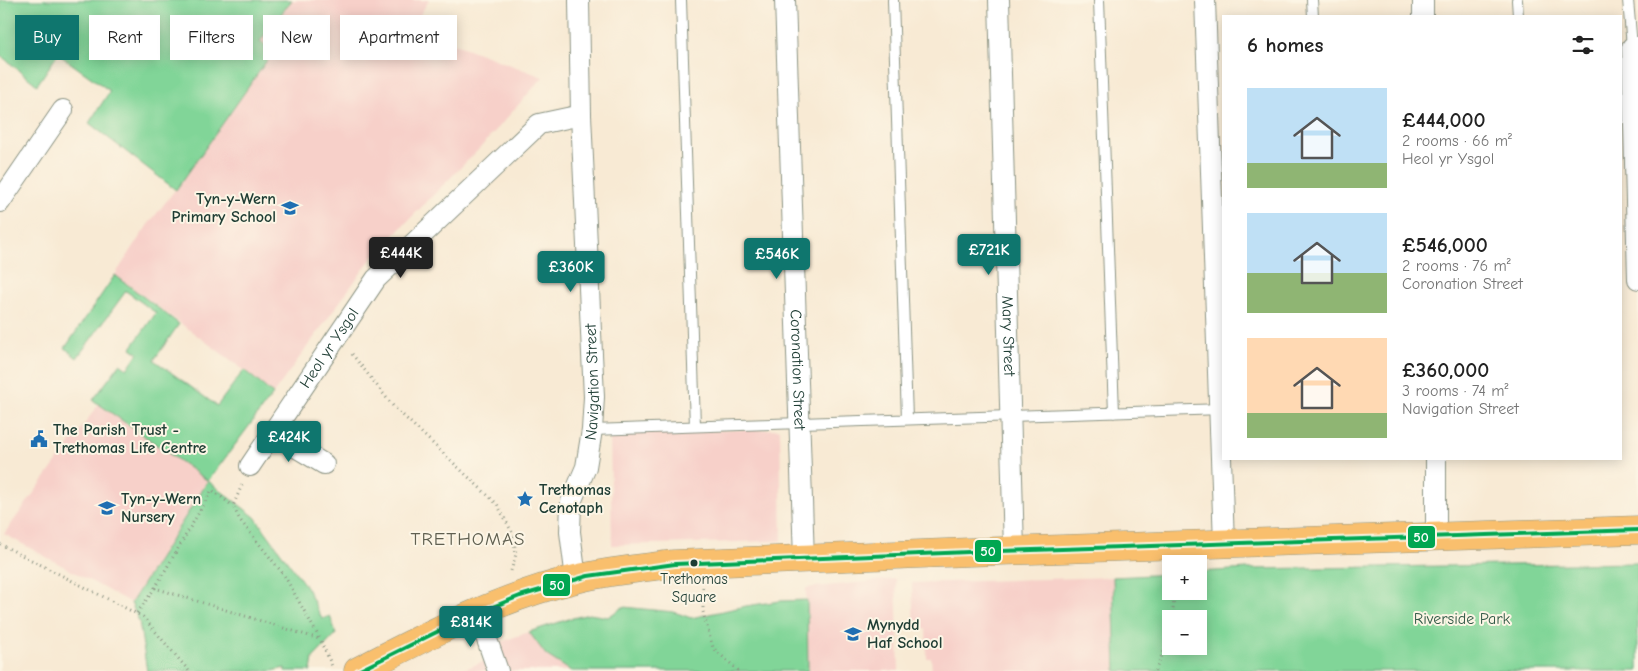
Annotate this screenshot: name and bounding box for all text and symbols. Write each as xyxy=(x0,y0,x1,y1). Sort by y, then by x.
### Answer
chip: Buy xyxy=(15,15,79,60)
chip: Rent xyxy=(89,15,160,60)
chip: Filters xyxy=(170,15,253,60)
chip: New xyxy=(263,15,330,60)
chip: Apartment xyxy=(340,15,457,60)
icon: filters xyxy=(1569,31,1597,59)
text: 6 homes xyxy=(1247,33,1323,57)
icon: home xyxy=(1287,108,1347,168)
text: £444,000 xyxy=(1402,108,1485,132)
text: 2 rooms · 66 m² xyxy=(1402,132,1512,150)
text: Heol yr Ysgol xyxy=(1402,150,1494,168)
place label: Tyn-y-Wern Primary School xyxy=(171,190,276,226)
school or university icon: Tyn-y-Wern Primary School xyxy=(280,198,300,218)
icon: home xyxy=(1287,233,1347,293)
text: £546,000 xyxy=(1402,233,1488,257)
pin: £721K xyxy=(954,234,1024,276)
pin: £444K xyxy=(366,236,436,279)
pin: £546K xyxy=(742,238,812,280)
text: £721K xyxy=(969,241,1010,259)
text: £444K xyxy=(380,244,422,262)
text: £546K xyxy=(755,245,799,263)
pin: £360K xyxy=(536,250,606,293)
text: 2 rooms · 76 m² xyxy=(1402,257,1511,275)
text: £360K xyxy=(549,258,593,276)
text: Coronation Street xyxy=(1402,275,1523,293)
street label: Mary Street xyxy=(998,295,1018,377)
street label: Heol yr Ysgol xyxy=(296,305,363,392)
street label: Coronation Street xyxy=(787,309,809,431)
street label: Navigation Street xyxy=(581,323,603,442)
icon: home xyxy=(1287,358,1347,418)
text: £360,000 xyxy=(1402,358,1489,382)
text: 3 rooms · 74 m² xyxy=(1402,382,1508,400)
text: Navigation Street xyxy=(1402,400,1519,418)
pin: £424K xyxy=(254,420,324,463)
place label: The Parish Trust - Trethomas Life Centre xyxy=(53,421,206,457)
text: £424K xyxy=(268,428,310,446)
public building icon: The Parish Trust - Trethomas Life Centre xyxy=(29,429,49,449)
place label: Trethomas Cenotaph xyxy=(539,481,611,517)
place icon: Trethomas Cenotaph xyxy=(515,489,535,509)
place label: Tyn-y-Wern Nursery xyxy=(121,490,201,526)
school or university icon: Tyn-y-Wern Nursery xyxy=(97,498,117,518)
line badge: 50 xyxy=(1407,525,1436,549)
district label: TRETHOMAS xyxy=(411,528,525,550)
text: 50 xyxy=(1413,529,1429,546)
line badge: 50 xyxy=(974,539,1002,563)
text: 50 xyxy=(980,543,996,560)
map controls xyxy=(1162,555,1207,655)
button: + xyxy=(1162,555,1207,600)
marker: Trethomas Square xyxy=(689,558,699,568)
place label: Trethomas Square xyxy=(660,570,728,606)
line badge: 50 xyxy=(542,573,571,597)
text: 50 xyxy=(549,577,565,594)
pin: £814K xyxy=(436,606,506,648)
button: − xyxy=(1162,610,1207,655)
park label: Riverside Park xyxy=(1414,610,1511,628)
text: £814K xyxy=(450,613,492,631)
place label: Mynydd Haf School xyxy=(867,616,942,652)
school or university icon: Mynydd Haf School xyxy=(843,624,863,644)

